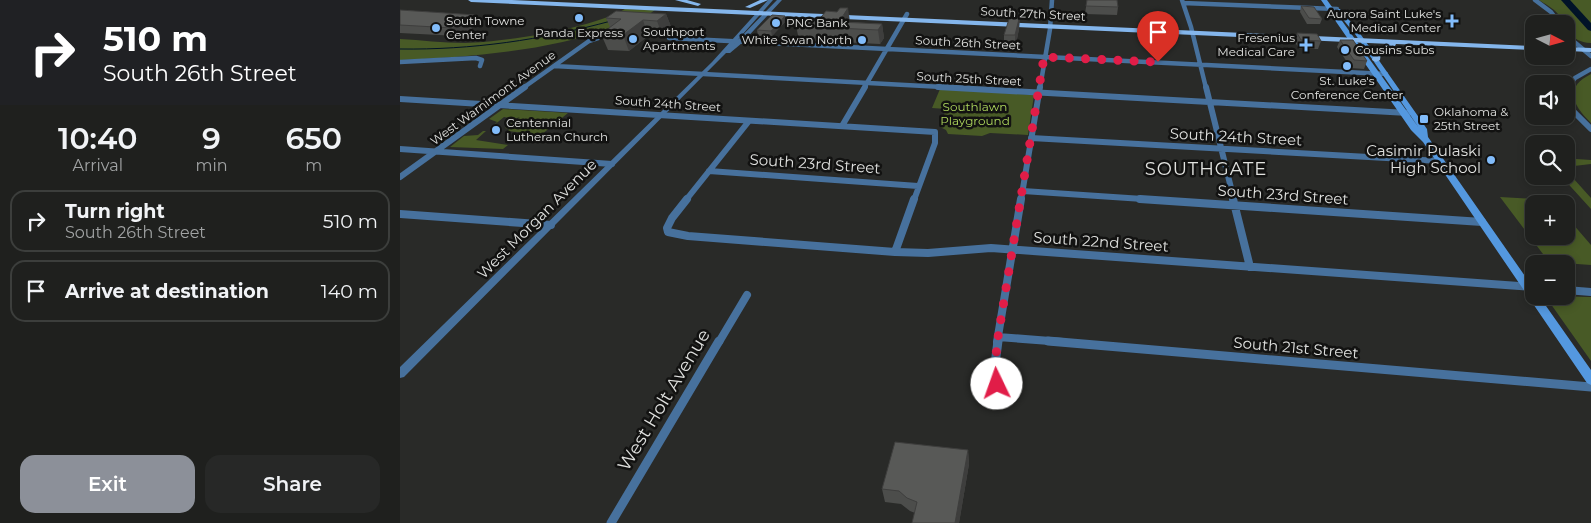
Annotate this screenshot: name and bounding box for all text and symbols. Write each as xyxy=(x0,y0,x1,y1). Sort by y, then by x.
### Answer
street label: South 27th Street xyxy=(980,3,1086,24)
place label: Aurora Saint Luke's Medical Center xyxy=(1327,6,1441,35)
pin xyxy=(1137,11,1179,62)
marker: Panda Express xyxy=(573,12,585,24)
place label: South Towne Center xyxy=(446,13,525,42)
marker: Aurora Saint Luke's Medical Center xyxy=(1445,14,1459,28)
place label: PNC Bank xyxy=(786,15,848,30)
north arrow xyxy=(1525,15,1575,65)
map controls xyxy=(1525,15,1575,305)
text: 510 m xyxy=(103,17,208,60)
marker: PNC Bank xyxy=(770,17,782,29)
icon: arrive xyxy=(1144,18,1172,46)
icon: right xyxy=(20,20,85,85)
marker: South Towne Center xyxy=(430,22,442,34)
place label: Southport Apartments xyxy=(643,24,716,53)
place label: Panda Express xyxy=(535,25,623,40)
place label: Fresenius Medical Care xyxy=(1217,30,1295,59)
place label: White Swan North xyxy=(741,32,852,47)
street label: South 26th Street xyxy=(915,32,1021,53)
marker: Southport Apartments xyxy=(627,33,639,45)
marker: White Swan North xyxy=(856,34,868,46)
marker: Fresenius Medical Care xyxy=(1299,38,1313,52)
place label: Cousins Subs xyxy=(1355,42,1435,57)
marker: Cousins Subs xyxy=(1339,44,1351,56)
street label: West Warnimont Avenue xyxy=(427,47,558,148)
text: South 26th Street xyxy=(103,60,297,87)
marker: St. Luke's Conference Center xyxy=(1341,60,1353,72)
street label: South 25th Street xyxy=(916,68,1022,89)
place label: St. Luke's Conference Center xyxy=(1291,73,1403,102)
button: sound xyxy=(1525,75,1575,125)
street label: South 24th Street xyxy=(615,92,722,115)
park label: Southlawn Playground xyxy=(940,99,1010,128)
place label: Oklahoma & 25th Street xyxy=(1434,104,1508,133)
marker: Oklahoma & 25th Street xyxy=(1418,113,1430,125)
place label: Centennial Lutheran Church xyxy=(506,115,608,144)
text: 10:40 xyxy=(58,120,137,157)
text: 9 xyxy=(202,120,221,157)
text: 650 xyxy=(285,120,342,157)
marker: Centennial Lutheran Church xyxy=(490,124,502,136)
street label: South 24th Street xyxy=(1169,124,1303,149)
button: search xyxy=(1525,135,1575,185)
place label: Casimir Pulaski High School xyxy=(1366,141,1481,177)
street label: South 23rd Street xyxy=(749,149,881,178)
marker: Casimir Pulaski High School xyxy=(1485,154,1497,166)
street label: West Morgan Avenue xyxy=(473,155,601,283)
text: Arrival xyxy=(72,156,123,175)
text: min xyxy=(195,156,228,175)
text: m xyxy=(305,156,322,175)
district label: SOUTHGATE xyxy=(1145,158,1267,180)
street label: South 23rd Street xyxy=(1217,180,1349,209)
button: + xyxy=(1525,195,1575,245)
text: Turn right xyxy=(65,200,165,223)
icon: right xyxy=(22,207,50,235)
text: 510 m xyxy=(323,210,378,233)
text: South 26th Street xyxy=(65,223,206,242)
street label: South 22nd Street xyxy=(1033,227,1169,256)
button: − xyxy=(1525,255,1575,305)
icon: arrive xyxy=(22,277,50,305)
text: Arrive at destination xyxy=(65,280,269,303)
text: 140 m xyxy=(321,280,378,303)
street label: West Holt Avenue xyxy=(613,325,715,475)
street label: South 21st Street xyxy=(1233,333,1359,362)
position arrow xyxy=(970,357,1022,409)
button: Exit xyxy=(20,455,195,513)
button: Share xyxy=(205,455,380,513)

